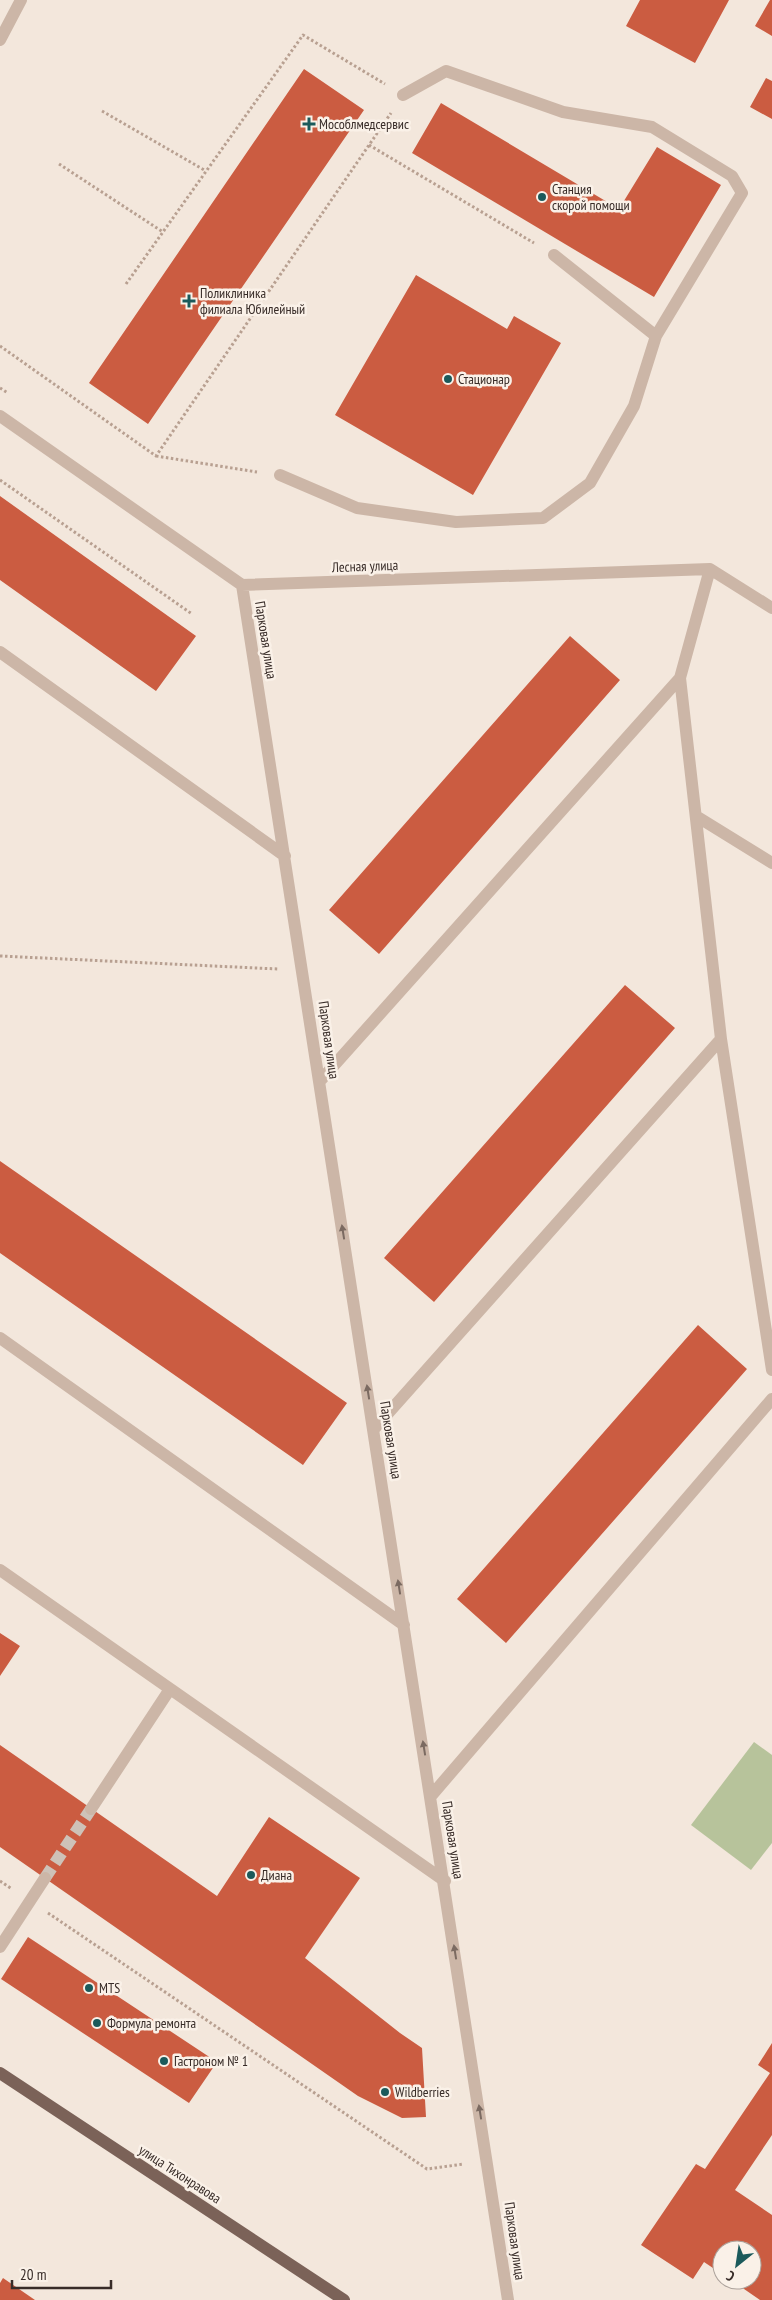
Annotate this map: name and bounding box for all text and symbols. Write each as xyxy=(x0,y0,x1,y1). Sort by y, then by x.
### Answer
place label: Мособлмедсервис xyxy=(319,115,409,133)
marker: Мособлмедсервис xyxy=(303,118,315,130)
place label: Станция скорой помощи xyxy=(552,180,630,214)
marker: Станция скорой помощи xyxy=(536,191,548,203)
place label: Поликлиника филиала Юбилейный xyxy=(200,284,305,318)
marker: Поликлиника филиала Юбилейный xyxy=(182,294,196,308)
place label: Стационар xyxy=(458,370,510,388)
marker: Стационар xyxy=(442,373,454,385)
street label: Лесная улица xyxy=(331,556,398,576)
street label: Парковая улица xyxy=(251,600,281,680)
street label: Парковая улица xyxy=(315,1000,343,1080)
one-way arrow xyxy=(339,1223,347,1239)
one-way arrow xyxy=(364,1384,372,1400)
street label: Парковая улица xyxy=(376,1400,406,1480)
one-way arrow xyxy=(394,1579,402,1595)
one-way arrow xyxy=(419,1740,427,1756)
street label: Парковая улица xyxy=(438,1800,468,1880)
place label: Диана xyxy=(261,1866,292,1884)
marker: Диана xyxy=(245,1869,257,1881)
one-way arrow xyxy=(451,1943,459,1959)
place label: MTS xyxy=(99,1979,120,1997)
marker: MTS xyxy=(83,1982,95,1994)
place label: Формула ремонта xyxy=(107,2014,196,2032)
marker: Формула ремонта xyxy=(91,2017,103,2029)
place label: Гастроном № 1 xyxy=(174,2052,248,2070)
marker: Гастроном № 1 xyxy=(158,2055,170,2067)
place label: Wildberries xyxy=(395,2083,450,2101)
marker: Wildberries xyxy=(379,2086,391,2098)
one-way arrow xyxy=(476,2104,484,2120)
street label: улица Тихонравова xyxy=(135,2141,225,2207)
street label: Парковая улица xyxy=(501,2201,529,2281)
north arrow xyxy=(712,2240,762,2290)
scale bar xyxy=(12,2258,111,2290)
text: 20 m xyxy=(20,2265,46,2284)
text: С xyxy=(723,2267,738,2286)

